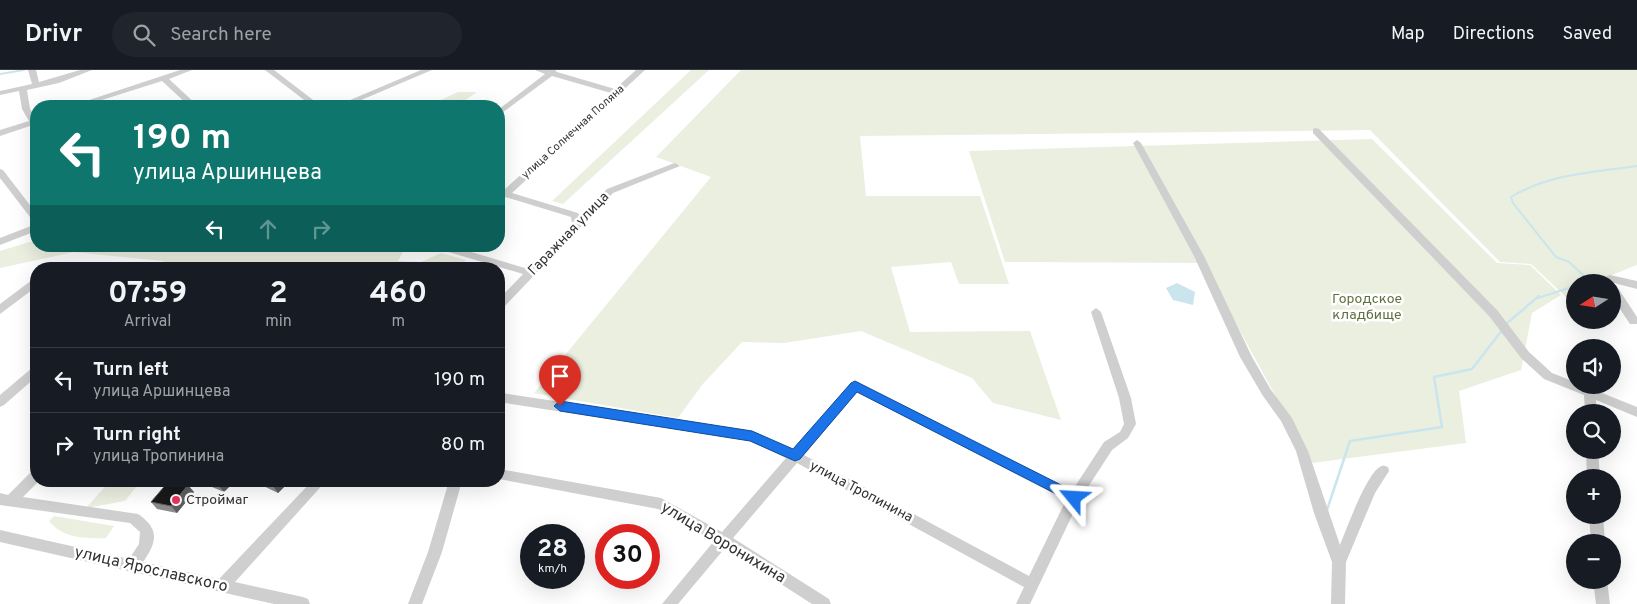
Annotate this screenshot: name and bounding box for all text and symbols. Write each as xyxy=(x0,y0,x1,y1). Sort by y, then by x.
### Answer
search box xyxy=(112,12,462,57)
text: Drivr xyxy=(25,20,82,50)
icon: search xyxy=(130,21,158,49)
text: Search here xyxy=(170,23,272,47)
text: Map xyxy=(1391,23,1425,46)
text: Directions xyxy=(1453,23,1535,46)
text: Saved xyxy=(1563,23,1612,46)
street label: улица Солнечная Поляна xyxy=(519,82,627,182)
text: 190 m xyxy=(133,117,231,161)
icon: left xyxy=(50,120,115,185)
text: улица Аршинцева xyxy=(133,160,322,187)
street label: Гаражная улица xyxy=(525,189,613,279)
icon: left xyxy=(201,215,229,243)
icon: ahead xyxy=(254,215,282,243)
icon: right xyxy=(307,215,335,243)
north arrow xyxy=(1566,274,1621,329)
map controls xyxy=(1566,274,1621,589)
text: 07:59 xyxy=(108,276,187,313)
text: 2 xyxy=(269,276,288,313)
text: 460 xyxy=(370,276,427,313)
park label: Городское кладбище xyxy=(1332,291,1402,324)
text: Arrival xyxy=(124,312,171,332)
text: min xyxy=(265,312,292,332)
text: m xyxy=(392,312,405,332)
button: sound xyxy=(1566,339,1621,394)
pin xyxy=(539,355,581,406)
text: Turn left xyxy=(93,358,169,382)
icon: arrive xyxy=(546,362,574,390)
icon: left xyxy=(50,366,78,394)
text: 190 m xyxy=(434,368,485,392)
text: улица Аршинцева xyxy=(93,382,230,402)
button: search xyxy=(1566,404,1621,459)
text: Turn right xyxy=(93,423,181,447)
icon: right xyxy=(50,431,78,459)
text: 80 m xyxy=(441,433,485,457)
text: улица Тропинина xyxy=(93,447,224,467)
street label: улица Тропинина xyxy=(806,458,916,526)
button: + xyxy=(1566,469,1621,524)
position arrow xyxy=(1047,471,1099,523)
place label: Строймаг xyxy=(186,492,249,509)
marker: Строймаг xyxy=(170,494,182,506)
street label: улица Воронихина xyxy=(657,498,789,588)
speed limit sign: 30 xyxy=(595,524,660,589)
text: 28 xyxy=(537,534,568,566)
button: − xyxy=(1566,534,1621,589)
street label: улица Ярославского xyxy=(72,543,230,597)
text: km/h xyxy=(538,561,567,577)

